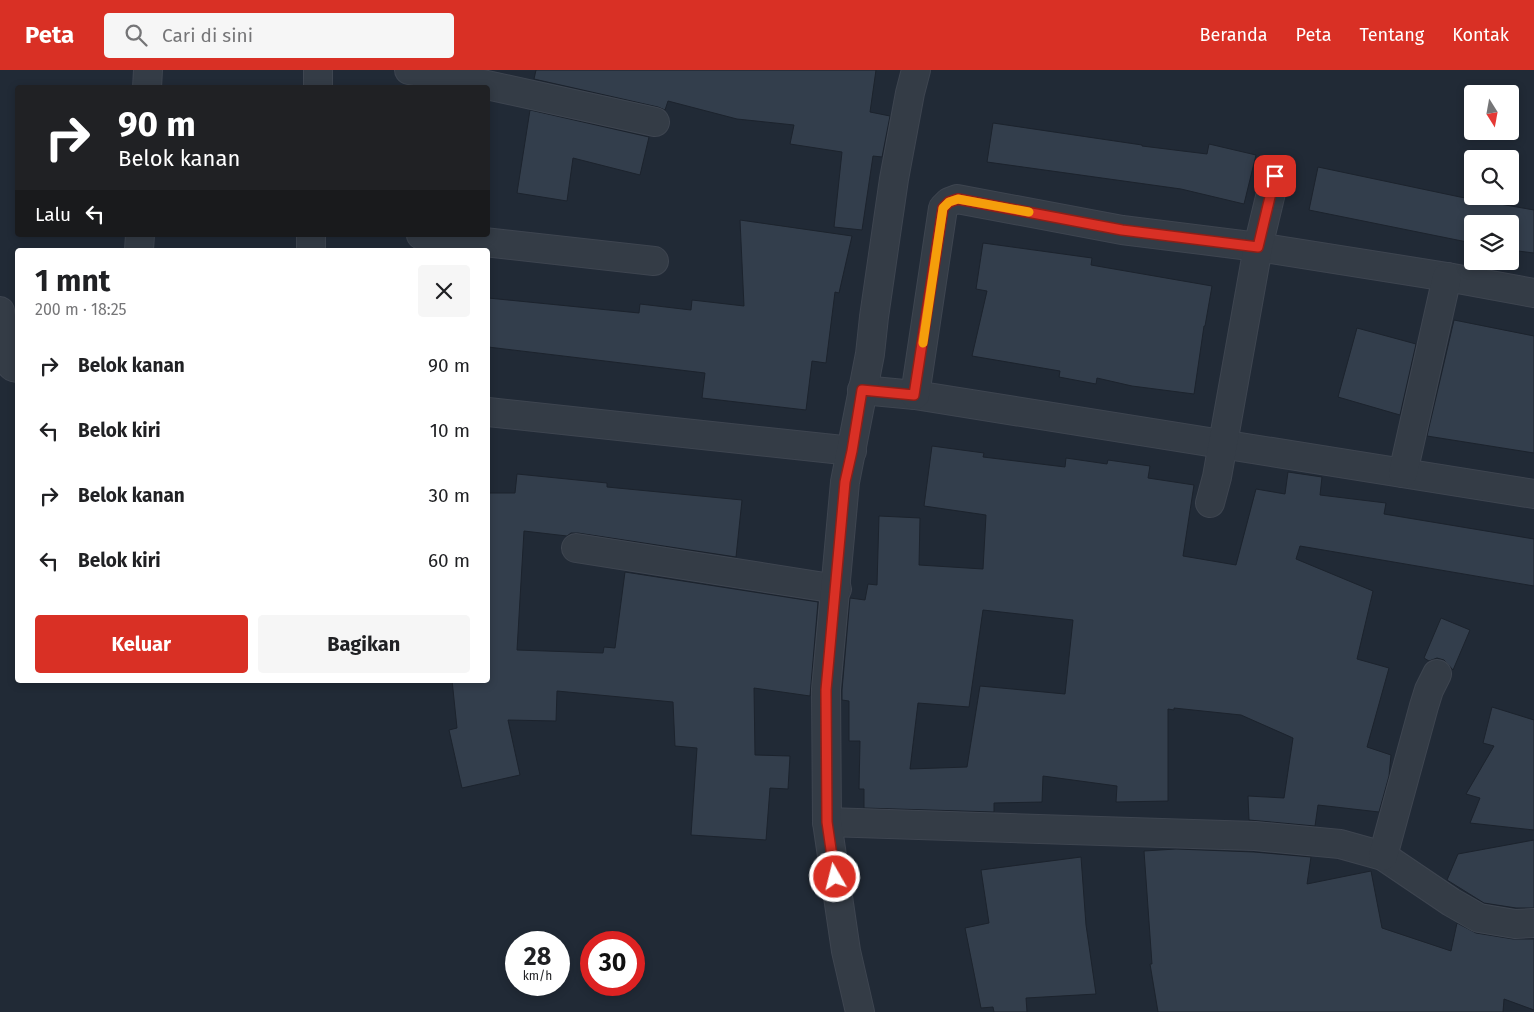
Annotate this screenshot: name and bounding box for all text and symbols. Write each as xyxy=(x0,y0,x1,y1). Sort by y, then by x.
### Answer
search box xyxy=(104,13,454,58)
text: Peta xyxy=(25,21,74,49)
icon: search xyxy=(122,21,150,49)
text: Cari di sini xyxy=(162,24,253,47)
text: Beranda xyxy=(1200,24,1268,46)
text: Peta xyxy=(1296,24,1331,46)
text: Tentang xyxy=(1359,24,1424,46)
text: Kontak xyxy=(1452,24,1509,46)
north arrow xyxy=(1464,85,1519,140)
map controls xyxy=(1464,85,1519,270)
text: 90 m xyxy=(118,103,196,145)
icon: right xyxy=(35,105,100,170)
text: Belok kanan xyxy=(118,145,240,172)
button: search xyxy=(1464,150,1519,205)
pin xyxy=(1254,155,1296,197)
icon: arrive xyxy=(1261,162,1289,190)
icon: left xyxy=(81,200,109,228)
text: Lalu xyxy=(35,203,71,226)
button: layers xyxy=(1464,215,1519,270)
text: 1 mnt xyxy=(35,263,110,299)
button: close xyxy=(418,265,470,317)
text: 200 m · 18:25 xyxy=(35,300,127,319)
icon: right xyxy=(35,352,63,380)
text: Belok kanan xyxy=(78,354,185,377)
text: 90 m xyxy=(428,354,470,377)
icon: left xyxy=(35,417,63,445)
text: Belok kiri xyxy=(78,419,161,442)
text: 10 m xyxy=(430,419,470,442)
icon: right xyxy=(35,482,63,510)
text: Belok kanan xyxy=(78,484,185,507)
text: 30 m xyxy=(429,484,470,507)
icon: left xyxy=(35,547,63,575)
text: Belok kiri xyxy=(78,549,161,572)
text: 60 m xyxy=(428,549,470,572)
button: Keluar xyxy=(35,615,248,673)
button: Bagikan xyxy=(258,615,470,673)
position arrow xyxy=(808,850,860,902)
speed limit sign: 30 xyxy=(580,931,645,996)
text: 28 xyxy=(524,942,551,972)
text: km/h xyxy=(523,969,552,983)

